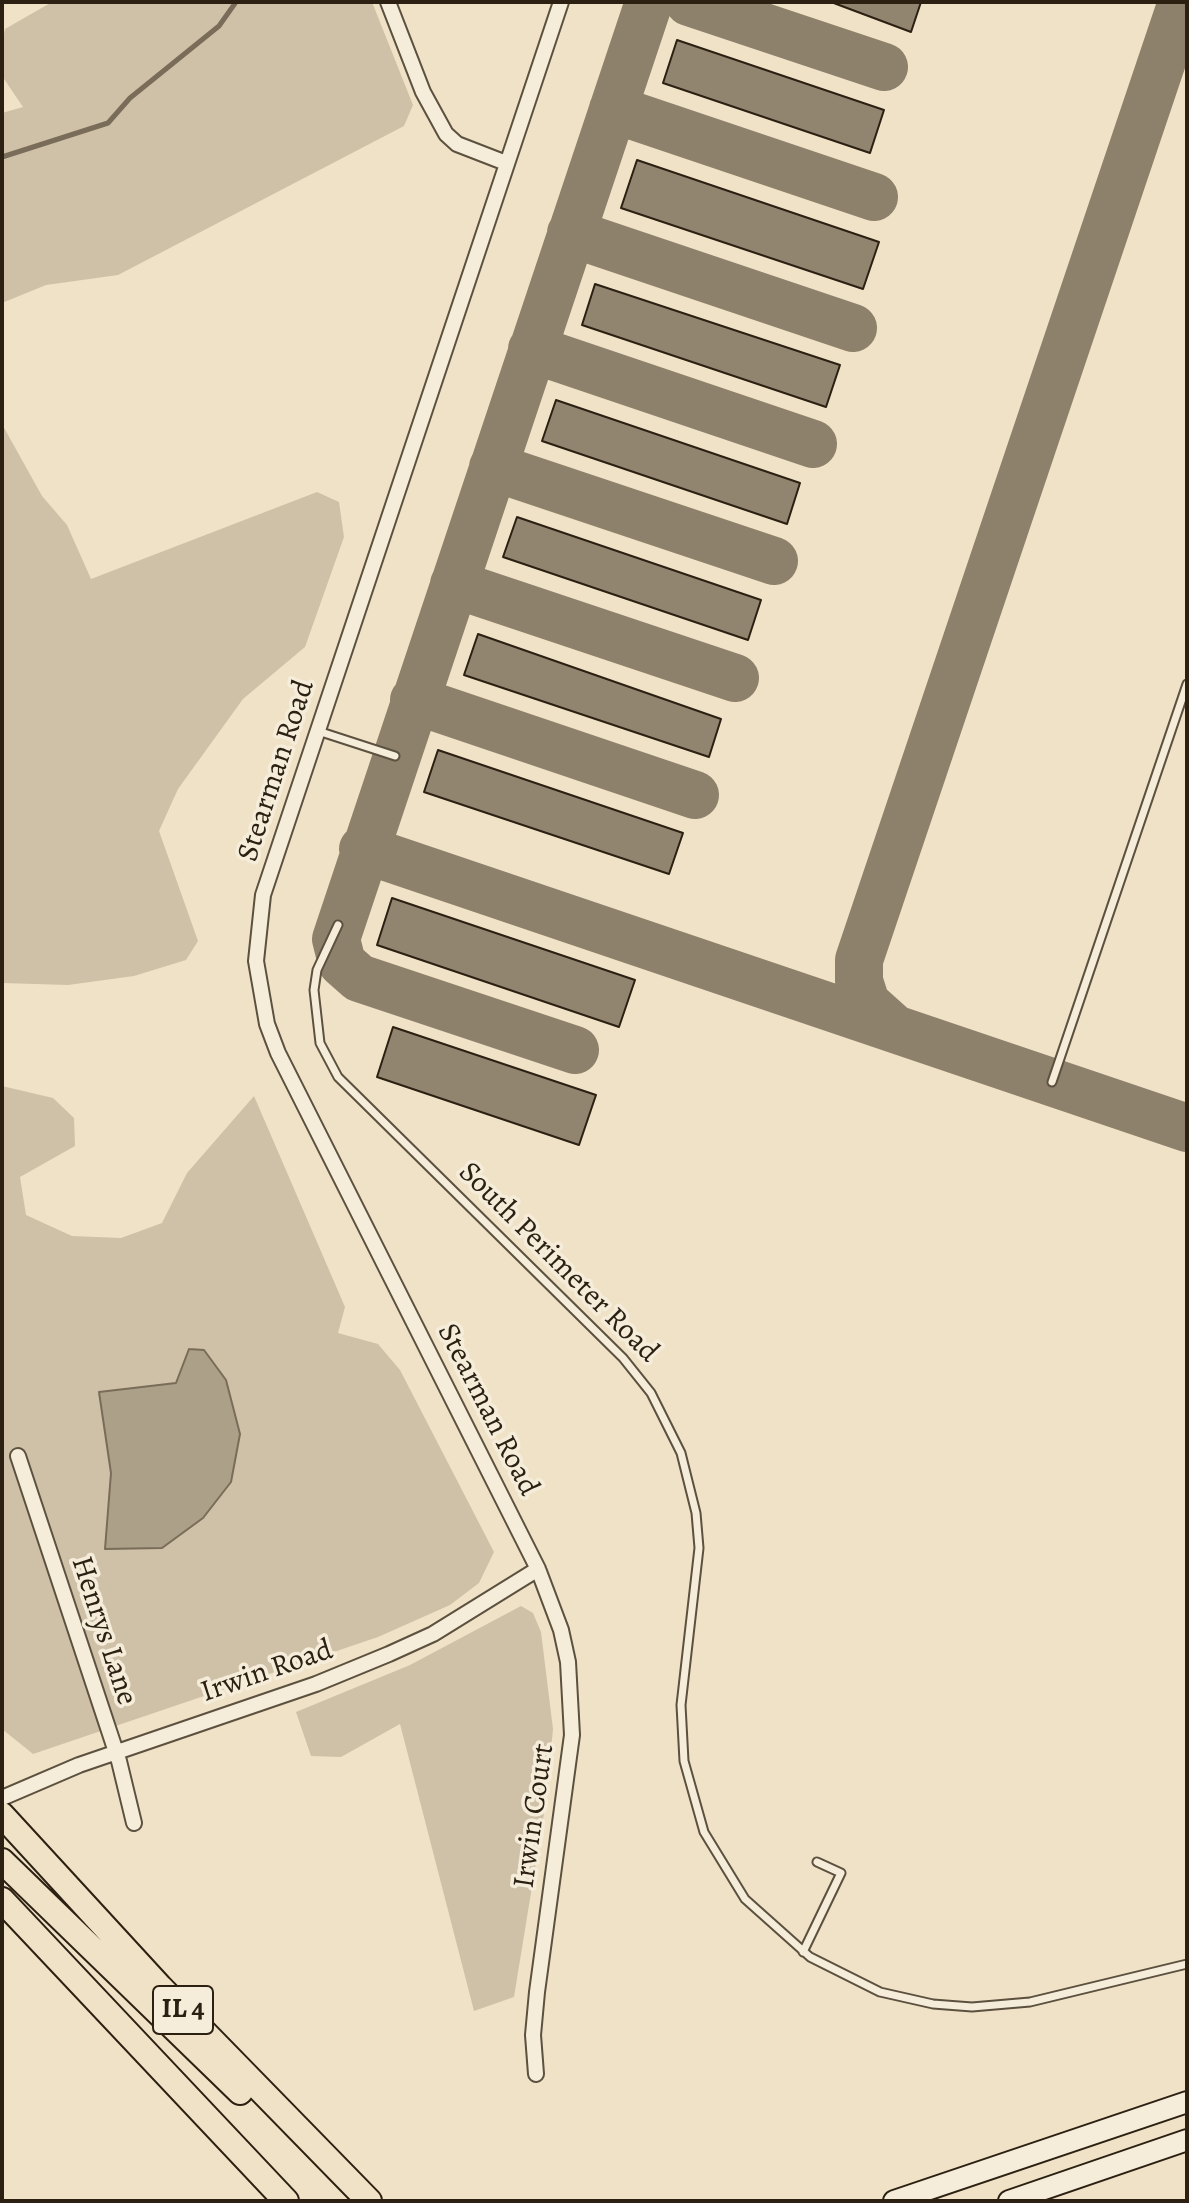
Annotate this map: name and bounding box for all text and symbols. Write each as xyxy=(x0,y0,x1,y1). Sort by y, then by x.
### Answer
street label: Stearman Road xyxy=(231,676,323,866)
street label: South Perimeter Road xyxy=(450,1155,666,1371)
street label: Stearman Road xyxy=(428,1318,546,1502)
street label: Henrys Lane xyxy=(62,1552,144,1710)
street label: Irwin Road xyxy=(196,1633,338,1711)
street label: Irwin Court xyxy=(507,1742,563,1890)
road number: IL 4 xyxy=(153,1986,213,2034)

